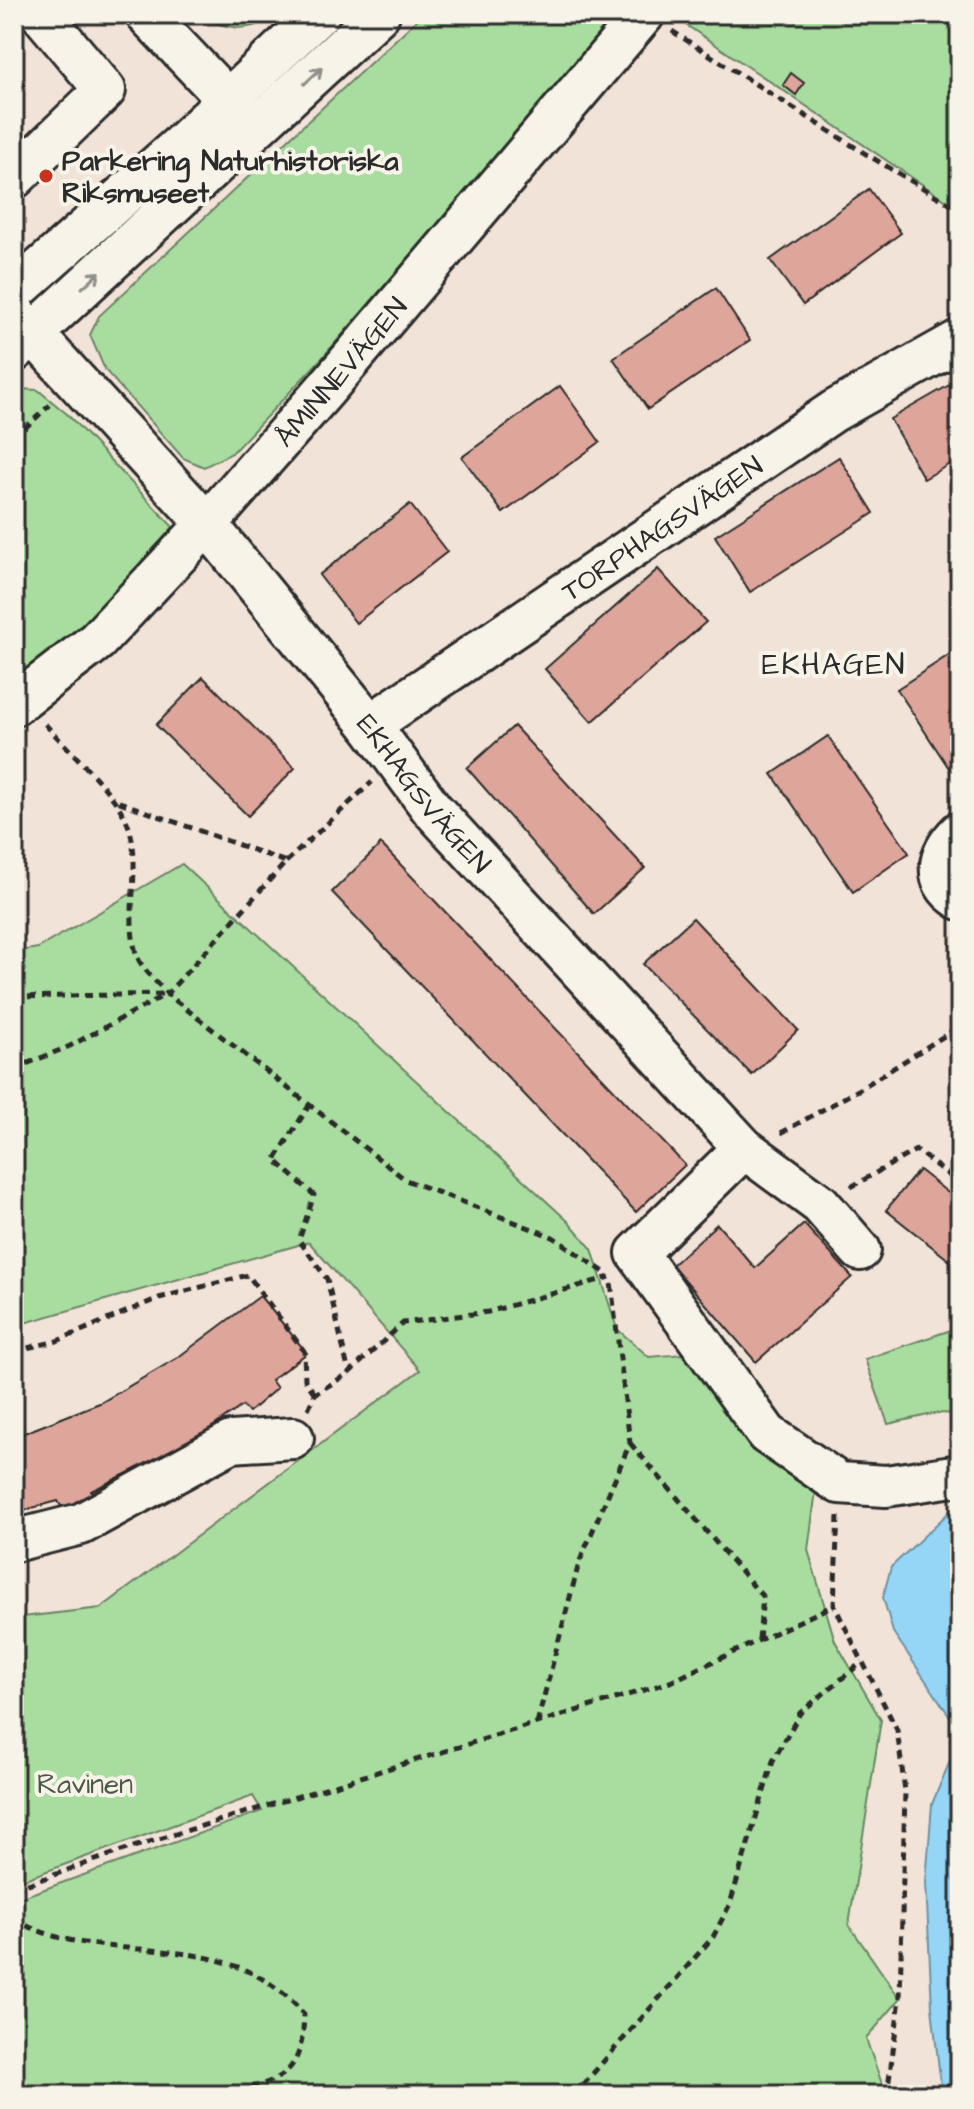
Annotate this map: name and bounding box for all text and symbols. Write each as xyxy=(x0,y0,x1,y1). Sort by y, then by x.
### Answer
one-way arrow xyxy=(302,67,322,85)
place label: Parkering Naturhistoriska Riksmuseet xyxy=(62,142,399,213)
marker: Parkering Naturhistoriska Riksmuseet xyxy=(37,167,55,185)
one-way arrow xyxy=(80,271,101,290)
street label: ÅMINNEVÄGEN xyxy=(266,289,417,456)
street label: TORPHAGSVÄGEN xyxy=(554,447,771,611)
district label: EKHAGEN xyxy=(762,644,906,686)
street label: EKHAGSVÄGEN xyxy=(347,706,500,882)
park label: Ravinen xyxy=(37,1765,133,1804)

